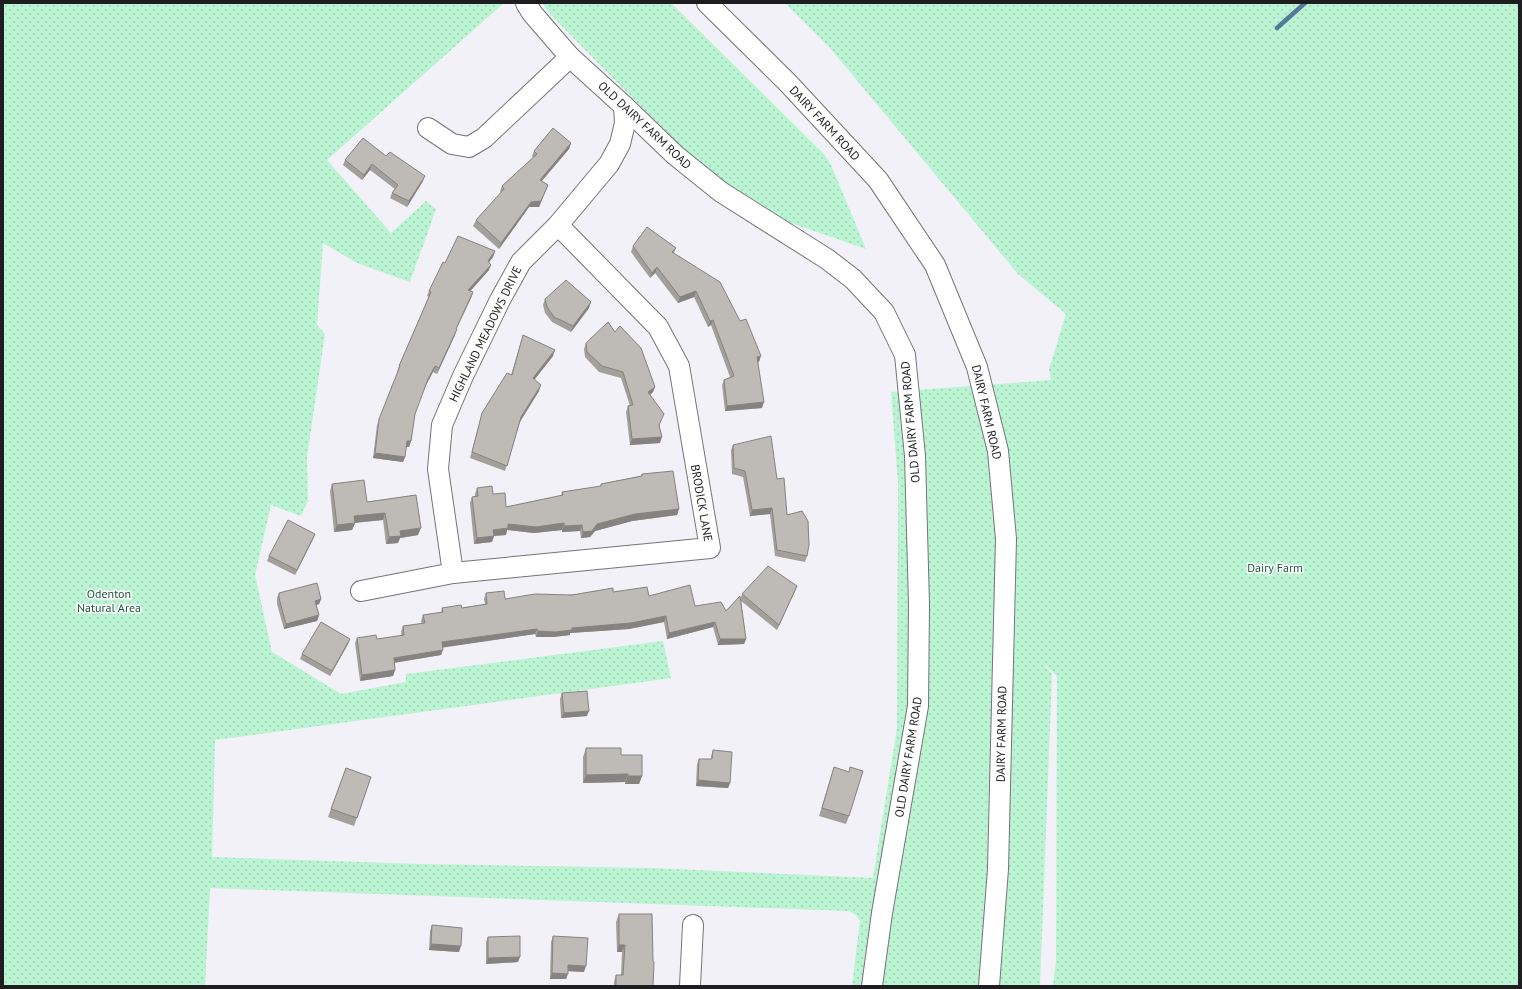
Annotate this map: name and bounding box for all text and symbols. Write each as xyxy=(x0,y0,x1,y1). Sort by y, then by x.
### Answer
street label: OLD DAIRY FARM ROAD xyxy=(595,78,695,172)
street label: DAIRY FARM ROAD xyxy=(787,83,864,164)
street label: HIGHLAND MEADOWS DRIVE xyxy=(446,264,524,404)
street label: OLD DAIRY FARM ROAD xyxy=(897,360,923,483)
street label: DAIRY FARM ROAD xyxy=(969,363,1005,461)
street label: BRODICK LANE xyxy=(688,463,716,543)
park label: Dairy Farm xyxy=(1247,560,1303,575)
park label: Odenton Natural Area xyxy=(77,586,141,615)
street label: DAIRY FARM ROAD xyxy=(993,685,1009,782)
street label: OLD DAIRY FARM ROAD xyxy=(891,695,925,818)

